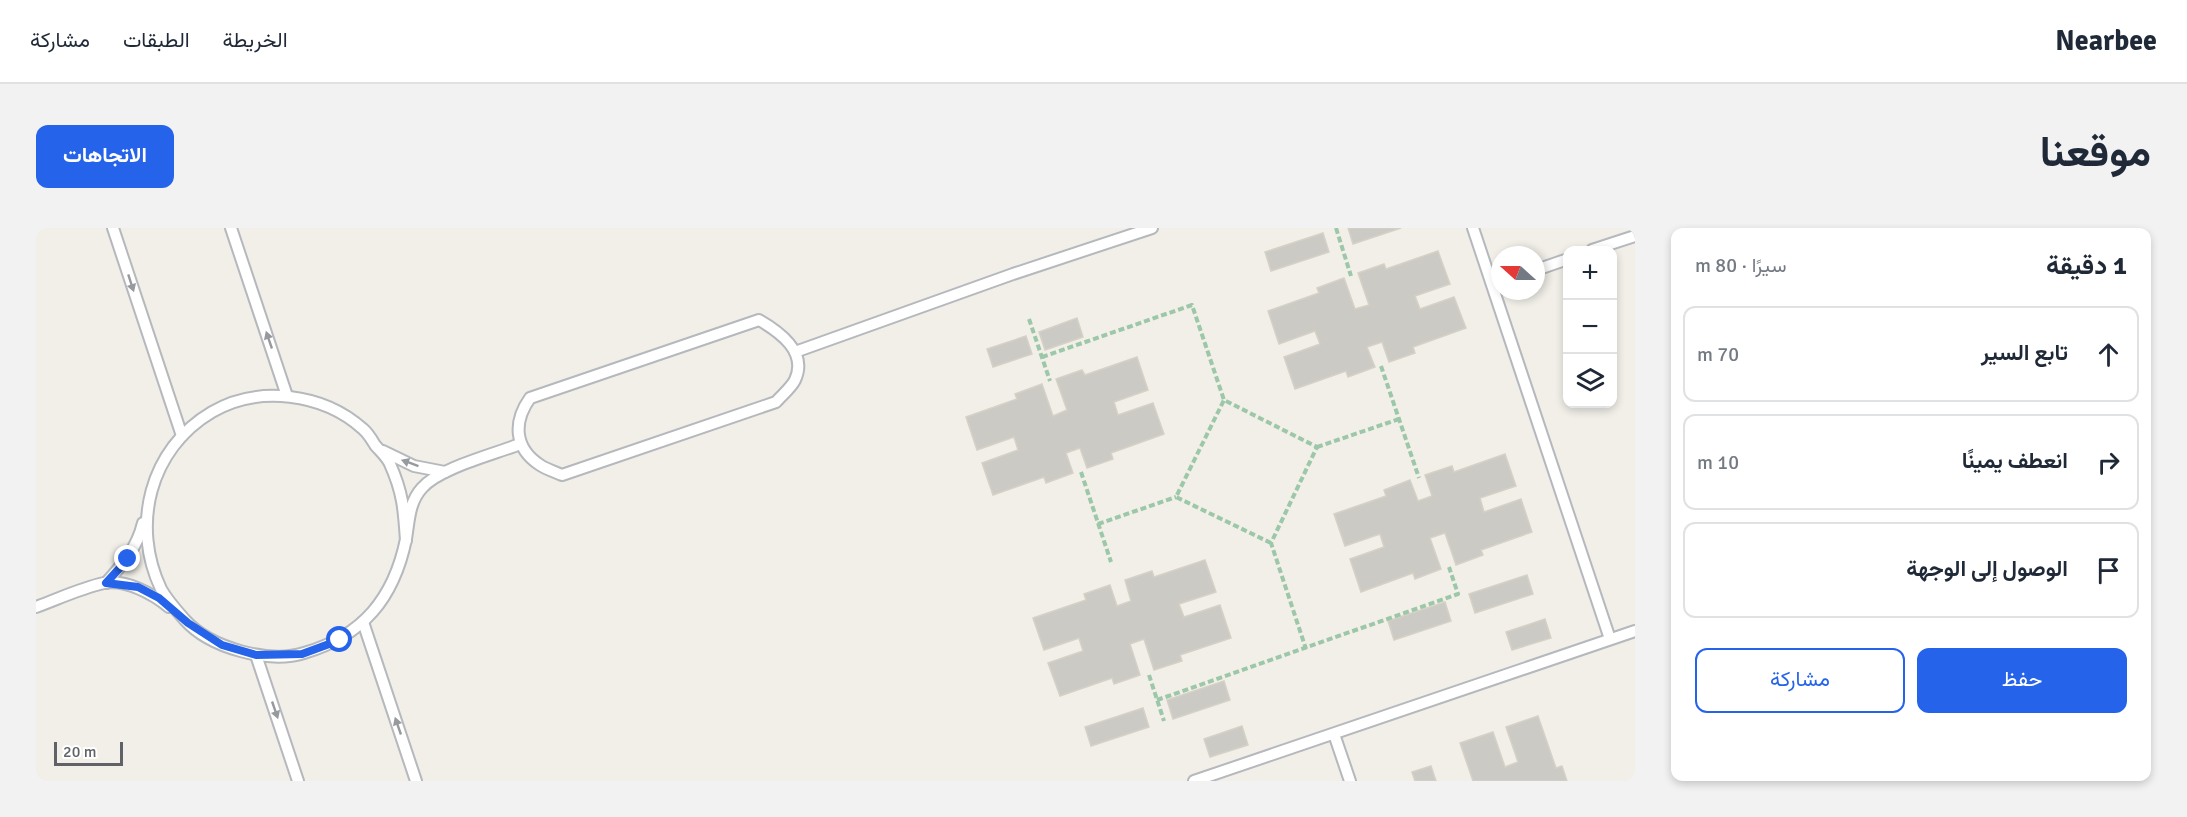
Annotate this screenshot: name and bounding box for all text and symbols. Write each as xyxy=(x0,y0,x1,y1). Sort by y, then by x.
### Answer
text: Nearbee xyxy=(2055,24,2157,58)
text: مشاركة xyxy=(30,27,90,53)
text: الطبقات xyxy=(123,27,190,53)
text: الخريطة xyxy=(223,27,288,53)
button: الاتجاهات xyxy=(36,125,174,188)
text: موقعنا xyxy=(2040,127,2151,178)
north arrow xyxy=(1491,246,1545,300)
map controls xyxy=(1563,246,1617,408)
button: + xyxy=(1563,246,1617,300)
text: 1 دقيقة xyxy=(2046,250,2127,282)
text: سيرًا · 80 m xyxy=(1695,253,1787,278)
one-way arrow xyxy=(127,275,137,293)
button: − xyxy=(1563,300,1617,354)
one-way arrow xyxy=(263,331,273,349)
icon: ahead xyxy=(2092,338,2125,371)
text: تابع السير xyxy=(1981,339,2068,366)
text: 70 m xyxy=(1697,342,1739,367)
button: layers xyxy=(1563,354,1617,408)
icon: right xyxy=(2092,446,2125,479)
text: انعطف يمينًا xyxy=(1962,447,2068,474)
text: 10 m xyxy=(1697,450,1739,475)
one-way arrow xyxy=(400,458,418,468)
route end xyxy=(114,545,140,571)
icon: arrive xyxy=(2092,554,2125,587)
text: الوصول إلى الوجهة xyxy=(1906,555,2068,582)
route start xyxy=(326,626,352,652)
button: مشاركة xyxy=(1695,648,1905,713)
button: حفظ xyxy=(1917,648,2127,713)
one-way arrow xyxy=(270,701,280,719)
one-way arrow xyxy=(392,716,402,734)
scale bar xyxy=(54,739,123,766)
text: 20 m xyxy=(63,742,97,762)

